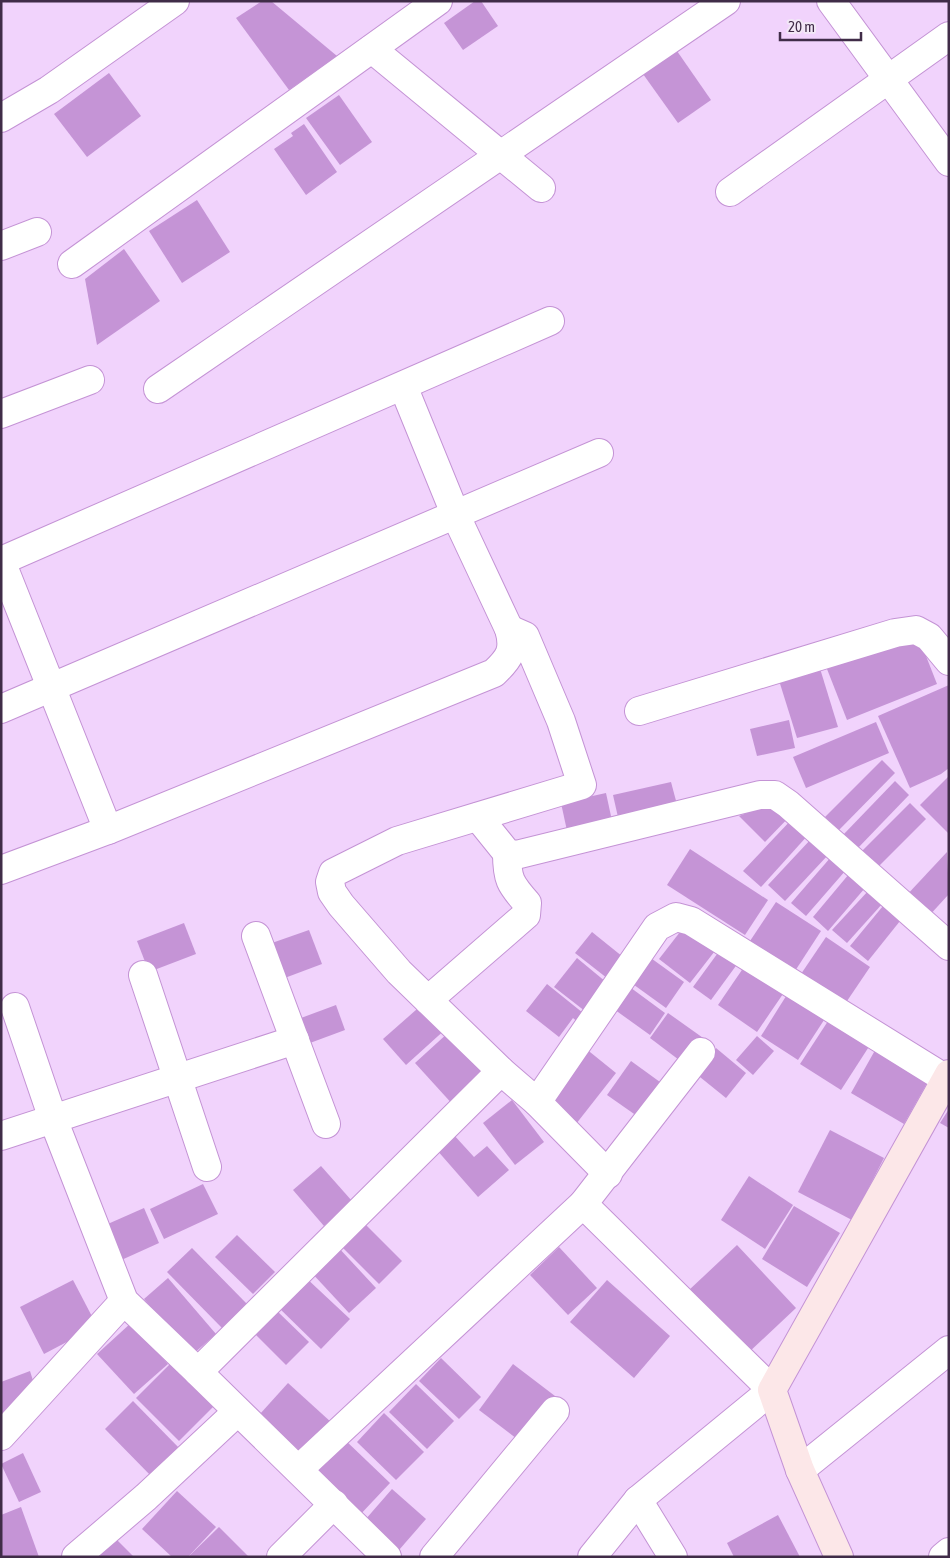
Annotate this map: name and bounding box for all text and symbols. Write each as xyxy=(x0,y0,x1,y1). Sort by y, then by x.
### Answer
scale bar xyxy=(780,10,861,42)
text: 20 m xyxy=(788,18,815,35)

